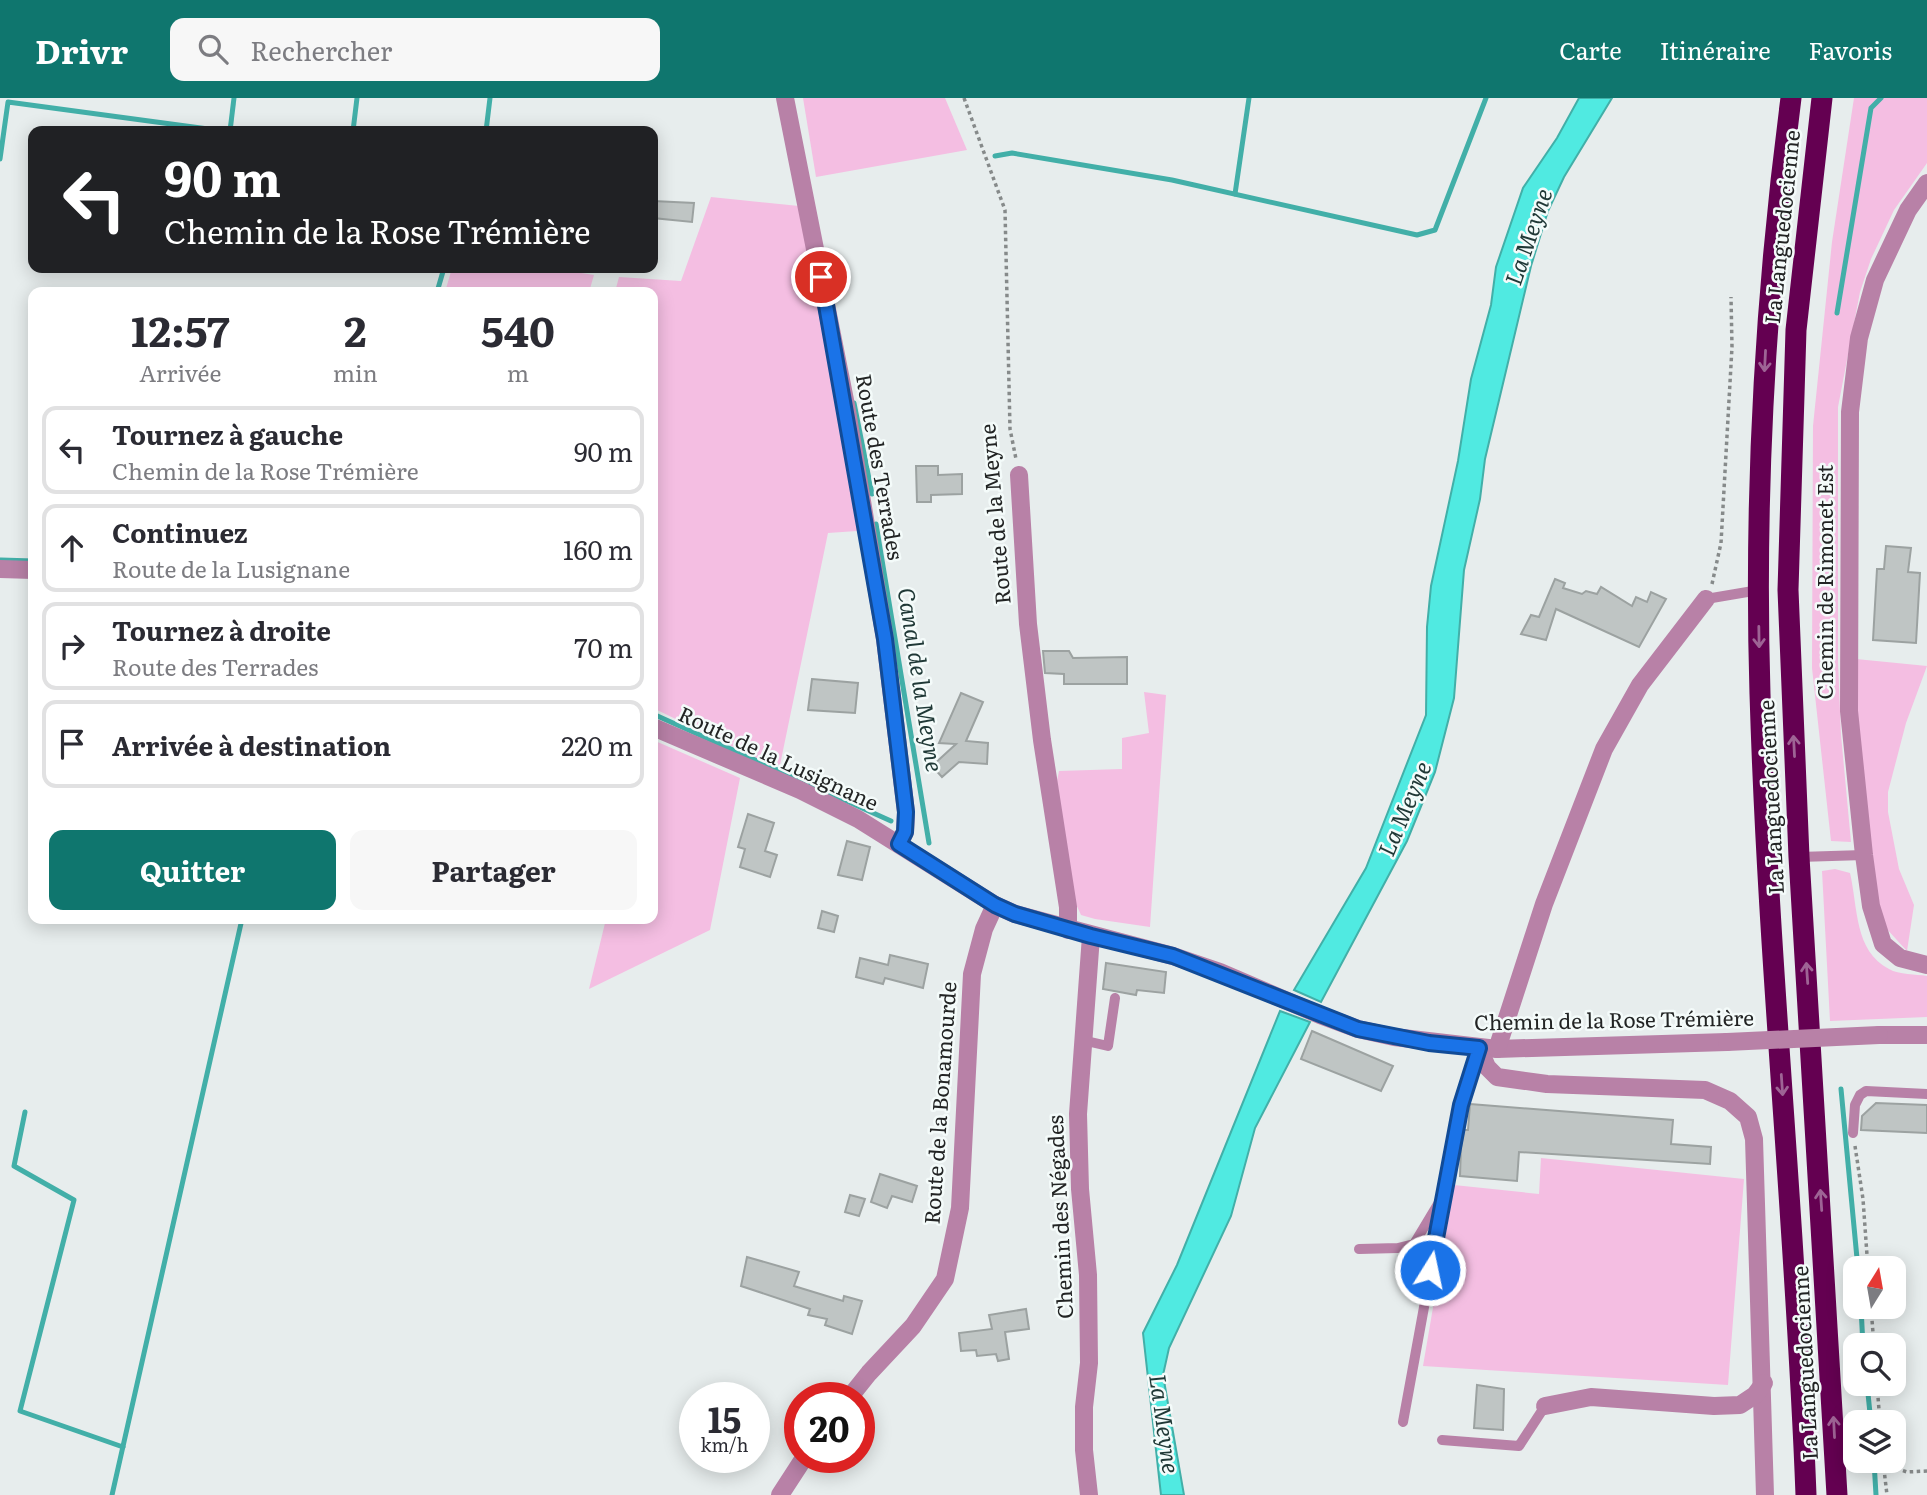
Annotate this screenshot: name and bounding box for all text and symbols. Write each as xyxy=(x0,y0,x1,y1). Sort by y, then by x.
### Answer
search box xyxy=(170,18,660,81)
text: Drivr xyxy=(35,25,128,74)
icon: search xyxy=(194,30,232,68)
text: Rechercher xyxy=(250,30,392,69)
text: Carte xyxy=(1559,32,1622,67)
text: Itinéraire xyxy=(1660,32,1771,67)
text: Favoris xyxy=(1809,32,1892,67)
street label: La Languedocienne xyxy=(1755,128,1806,325)
text: 90 m xyxy=(164,139,281,212)
icon: left xyxy=(49,154,140,245)
water label: La Meyne xyxy=(1495,183,1559,289)
text: Chemin de la Rose Trémière xyxy=(164,206,591,254)
pin xyxy=(791,247,851,307)
icon: arrive xyxy=(802,258,840,296)
text: 12:57 xyxy=(131,298,230,360)
text: 2 xyxy=(344,298,367,360)
text: 540 xyxy=(481,298,555,360)
one-way arrow xyxy=(1759,349,1772,372)
text: Arrivée xyxy=(139,355,221,389)
text: min xyxy=(333,355,378,389)
text: m xyxy=(507,355,529,389)
street label: Route des Terrades xyxy=(850,371,913,562)
text: Tournez à gauche xyxy=(112,414,343,453)
street label: Route de la Meyne xyxy=(970,422,1017,606)
icon: left xyxy=(53,431,91,469)
text: 90 m xyxy=(574,431,633,470)
text: Chemin de la Rose Trémière xyxy=(112,453,419,487)
street label: Chemin de Rimonet Est xyxy=(1808,464,1839,699)
text: Continuez xyxy=(112,512,248,551)
icon: ahead xyxy=(53,529,91,567)
text: 160 m xyxy=(563,529,633,568)
text: Route de la Lusignane xyxy=(112,551,350,585)
water label: Canal de la Meyne xyxy=(891,585,953,774)
text: Tournez à droite xyxy=(112,610,331,649)
one-way arrow xyxy=(1753,625,1766,648)
icon: right xyxy=(53,627,91,665)
text: 70 m xyxy=(574,627,633,666)
text: Route des Terrades xyxy=(112,649,318,683)
street label: Route de la Lusignane xyxy=(674,697,884,817)
street label: La Languedocienne xyxy=(1749,699,1790,895)
icon: arrive xyxy=(53,725,91,763)
text: Arrivée à destination xyxy=(112,725,391,764)
text: 220 m xyxy=(561,725,633,764)
one-way arrow xyxy=(1787,734,1800,757)
water label: La Meyne xyxy=(1368,755,1438,861)
button: Quitter xyxy=(49,830,336,910)
button: Partager xyxy=(350,830,637,910)
one-way arrow xyxy=(1800,961,1813,984)
street label: Route de la Bonamourde xyxy=(915,980,962,1225)
street label: Chemin de la Rose Trémière xyxy=(1474,1001,1754,1036)
one-way arrow xyxy=(1776,1073,1789,1096)
street label: Chemin des Négades xyxy=(1038,1114,1079,1320)
one-way arrow xyxy=(1814,1189,1827,1211)
position arrow xyxy=(1393,1233,1467,1307)
north arrow xyxy=(1843,1256,1906,1320)
map controls xyxy=(1843,1256,1906,1473)
street label: La Languedocienne xyxy=(1783,1265,1824,1461)
button: search xyxy=(1843,1333,1906,1396)
water label: La Meyne xyxy=(1142,1372,1190,1476)
speed limit sign: 20 xyxy=(784,1382,875,1473)
text: 15 xyxy=(708,1392,741,1444)
button: layers xyxy=(1843,1410,1906,1473)
one-way arrow xyxy=(1827,1416,1840,1439)
text: km/h xyxy=(701,1431,748,1458)

